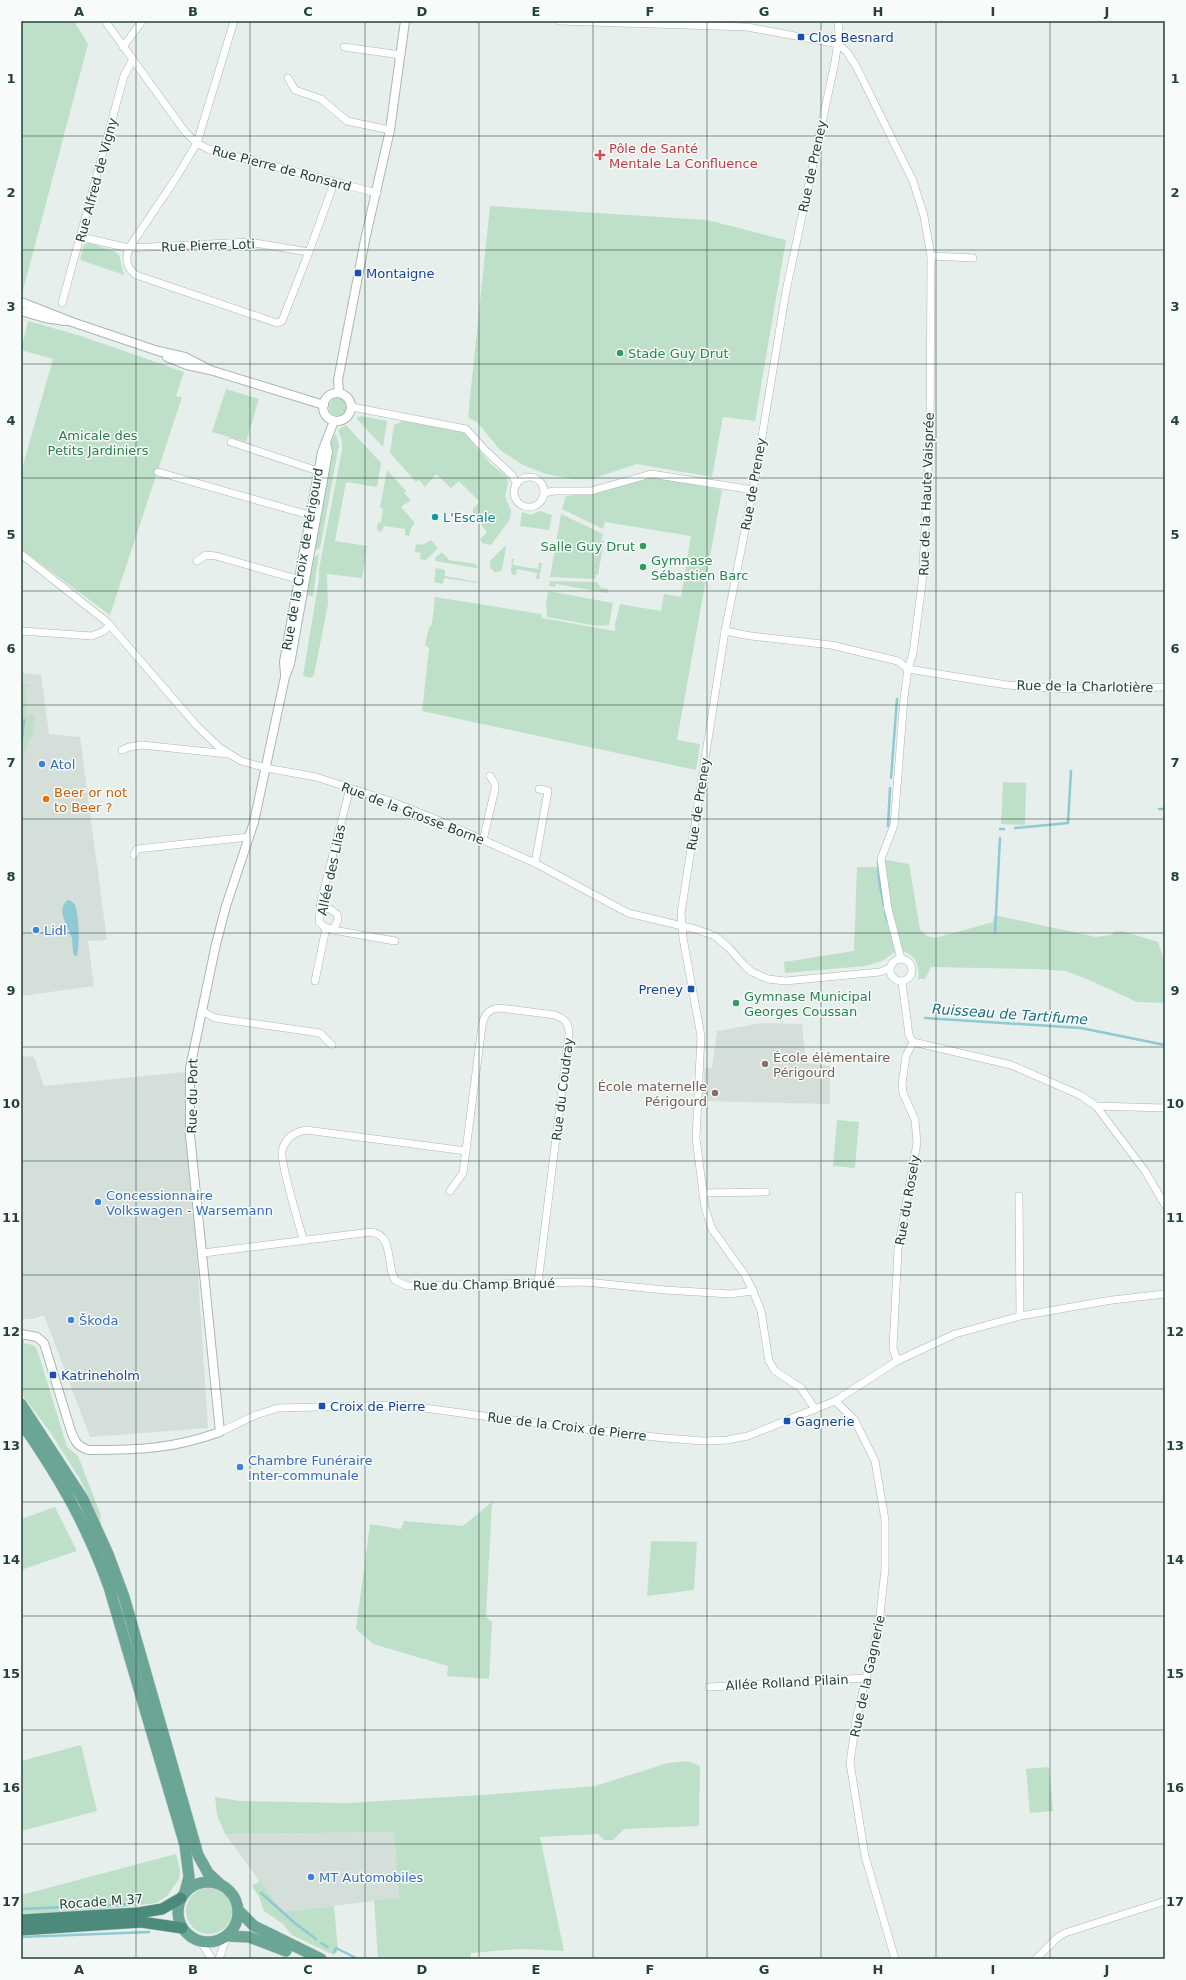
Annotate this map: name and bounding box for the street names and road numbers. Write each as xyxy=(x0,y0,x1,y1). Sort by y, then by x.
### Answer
street label: Rue Alfred de Vigny xyxy=(73,116,120,244)
street label: Rue de Preney xyxy=(795,118,830,214)
street label: Rue Pierre de Ronsard xyxy=(211,143,353,194)
street label: Rue Pierre Loti xyxy=(161,236,255,255)
street label: Rue de la Haute Vaisprée xyxy=(916,412,937,576)
street label: Rue de Preney xyxy=(738,436,769,532)
street label: Rue de la Croix de Périgourd xyxy=(279,467,326,651)
street label: Rue de la Charlotière xyxy=(1016,678,1154,695)
street label: Rue de Preney xyxy=(684,756,713,852)
street label: Rue de la Grosse Borne xyxy=(339,779,486,848)
street label: Allée des Lilas xyxy=(315,823,348,917)
street label: Rue du Coudray xyxy=(549,1036,576,1142)
street label: Rue du Port xyxy=(184,1058,201,1134)
street label: Rue du Rosely xyxy=(892,1153,923,1247)
street label: Rue du Champ Briqué xyxy=(413,1276,555,1293)
street label: Rue de la Croix de Pierre xyxy=(487,1409,647,1444)
street label: Rue de la Gagnerie xyxy=(847,1614,888,1739)
street label: Allée Rolland Pilain xyxy=(725,1672,849,1693)
street label: Rocade M 37 xyxy=(59,1891,143,1912)

